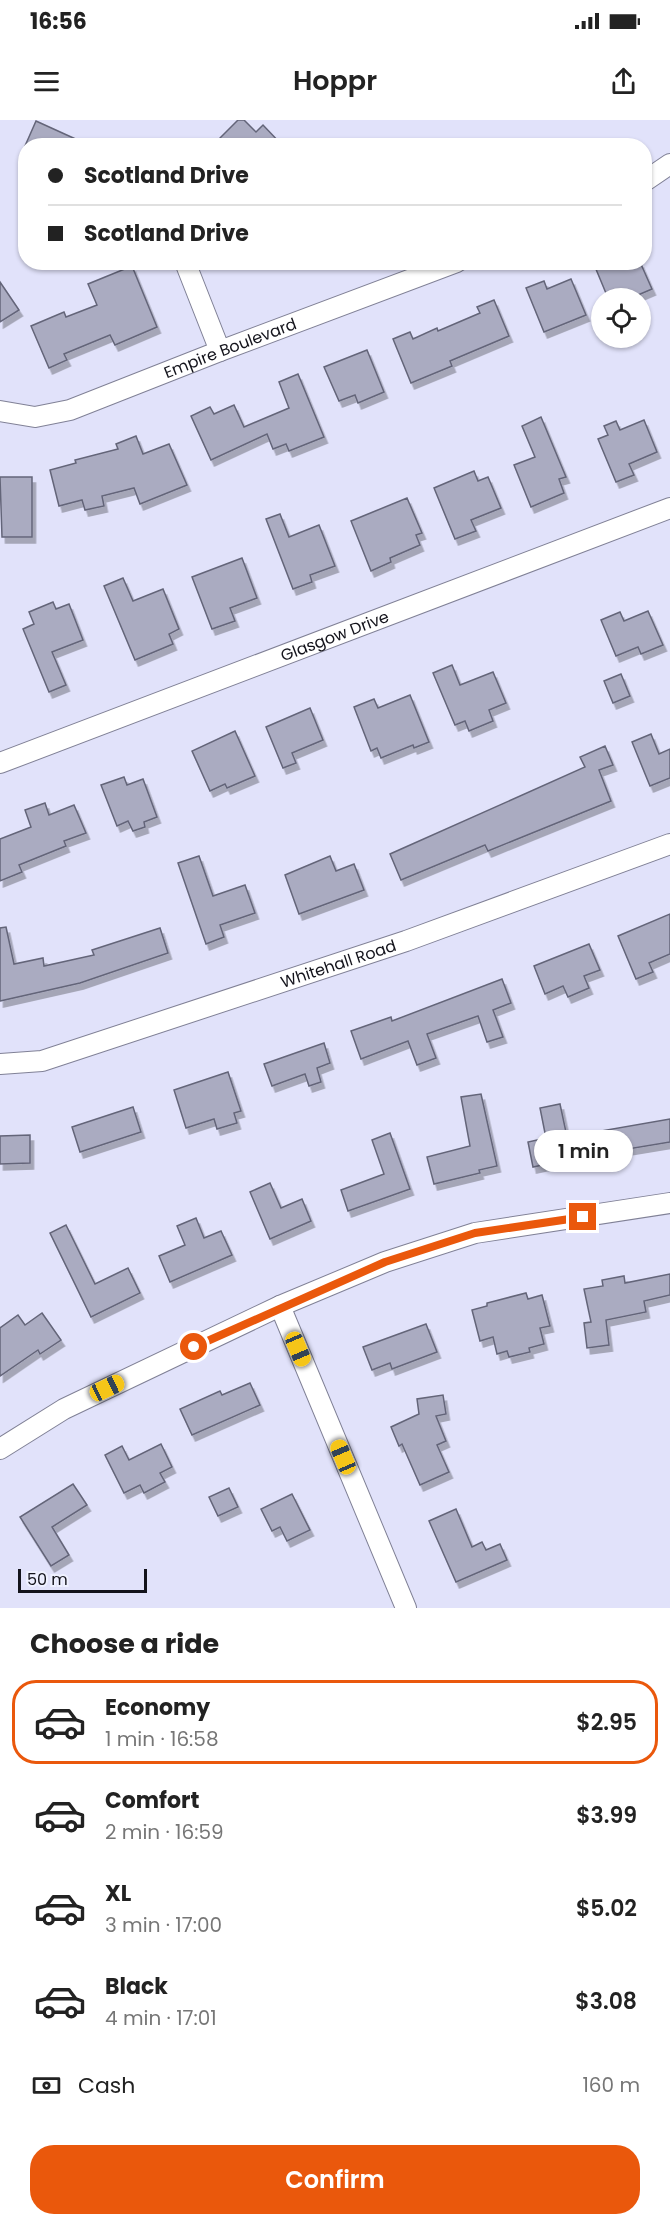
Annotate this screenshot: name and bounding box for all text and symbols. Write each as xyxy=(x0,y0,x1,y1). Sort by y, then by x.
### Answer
text: 16:56 xyxy=(30,6,87,37)
text: Hoppr xyxy=(293,62,377,99)
icon: menu xyxy=(30,65,63,98)
icon: share xyxy=(607,65,640,98)
text: Scotland Drive xyxy=(84,160,249,191)
text: Scotland Drive xyxy=(84,218,249,249)
map controls xyxy=(591,288,651,348)
button: locate xyxy=(591,288,651,348)
street label: Empire Boulevard xyxy=(160,312,300,384)
street label: Glasgow Drive xyxy=(277,605,392,667)
street label: Whitehall Road xyxy=(277,934,399,993)
callout: 1 min xyxy=(534,1130,632,1172)
text: 1 min xyxy=(558,1137,609,1165)
route end xyxy=(569,1203,596,1230)
car xyxy=(283,1329,313,1369)
route start xyxy=(180,1333,207,1360)
car xyxy=(87,1372,127,1404)
car xyxy=(328,1437,358,1477)
scale bar xyxy=(18,1566,147,1594)
text: 50 m xyxy=(27,1568,68,1591)
text: Choose a ride xyxy=(30,1625,219,1662)
text: Economy xyxy=(105,1692,210,1723)
icon: car xyxy=(33,1695,87,1749)
text: $2.95 xyxy=(576,1707,637,1738)
text: 1 min · 16:58 xyxy=(105,1725,219,1753)
text: Comfort xyxy=(105,1785,199,1816)
icon: car xyxy=(33,1788,87,1842)
text: $3.99 xyxy=(576,1800,637,1831)
text: 2 min · 16:59 xyxy=(105,1818,224,1846)
text: XL xyxy=(105,1878,131,1909)
icon: car xyxy=(33,1881,87,1935)
text: $5.02 xyxy=(576,1893,637,1924)
text: 3 min · 17:00 xyxy=(105,1911,222,1939)
text: Black xyxy=(105,1971,168,2002)
icon: car xyxy=(33,1974,87,2028)
text: $3.08 xyxy=(575,1986,637,2017)
text: 4 min · 17:01 xyxy=(105,2004,217,2032)
icon: cash xyxy=(30,2069,63,2102)
text: Cash xyxy=(78,2070,135,2101)
text: 160 m xyxy=(582,2071,640,2099)
button: Confirm xyxy=(30,2145,640,2214)

